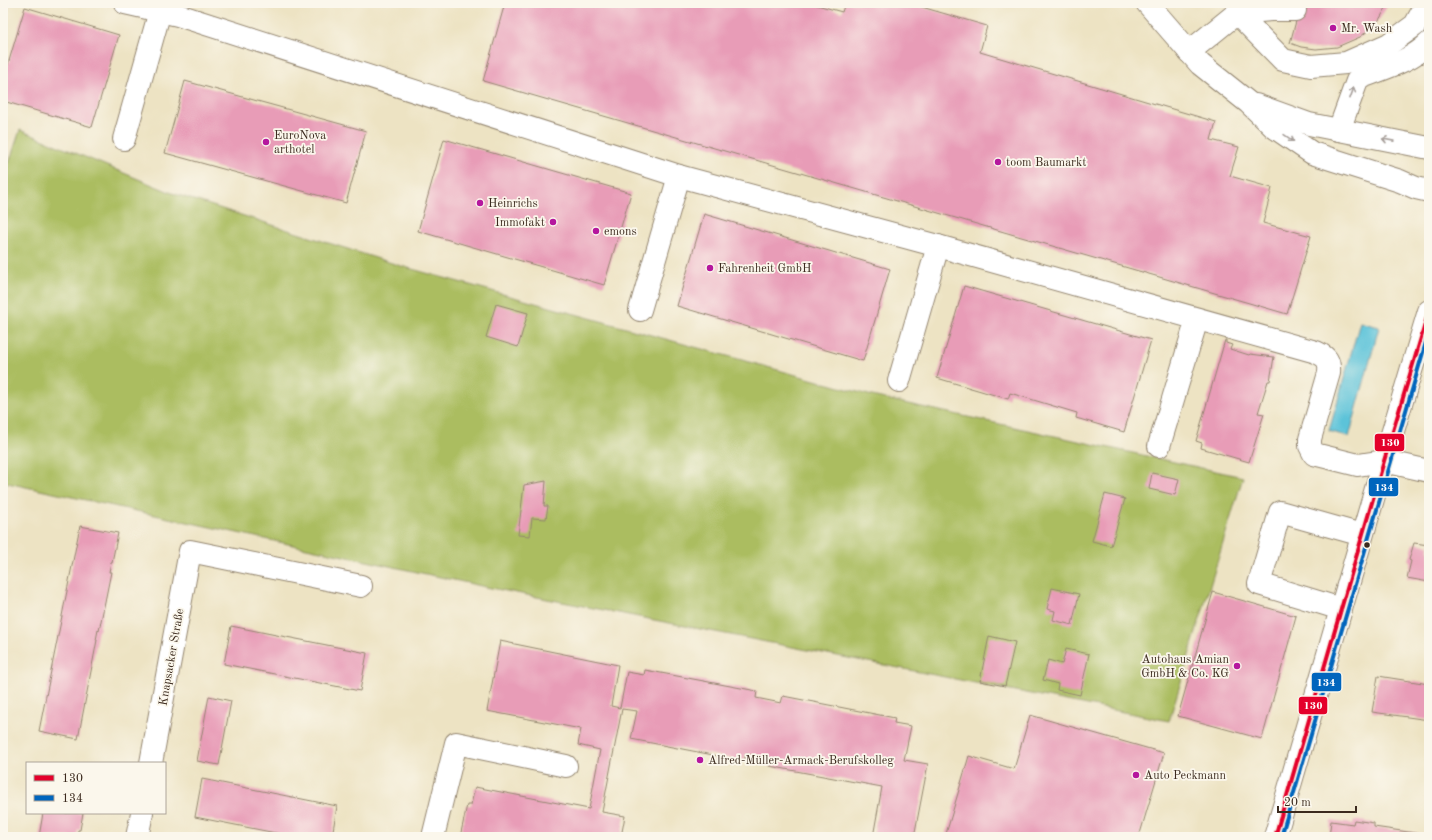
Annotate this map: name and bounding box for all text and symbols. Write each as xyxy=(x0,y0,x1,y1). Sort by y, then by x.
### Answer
marker: Mr. Wash xyxy=(1328,23,1338,33)
place label: Mr. Wash xyxy=(1341,23,1393,35)
one-way arrow xyxy=(1349,88,1357,100)
place label: EuroNova arthotel xyxy=(274,130,326,156)
one-way arrow xyxy=(1284,133,1295,142)
one-way arrow xyxy=(1382,136,1395,144)
marker: EuroNova arthotel xyxy=(261,137,271,147)
marker: toom Baumarkt xyxy=(993,157,1003,167)
place label: toom Baumarkt xyxy=(1006,157,1086,169)
marker: Heinrichs xyxy=(475,198,485,208)
place label: Heinrichs xyxy=(488,198,538,210)
place label: Immofakt xyxy=(495,217,545,229)
marker: Immofakt xyxy=(548,217,558,227)
marker: emons xyxy=(591,226,601,236)
place label: emons xyxy=(604,226,637,238)
marker: Fahrenheit GmbH xyxy=(705,263,715,273)
place label: Fahrenheit GmbH xyxy=(718,263,811,275)
line badge: 130 xyxy=(1374,433,1405,452)
text: 130 xyxy=(1380,438,1400,449)
line badge: 134 xyxy=(1368,477,1399,497)
text: 134 xyxy=(1374,483,1394,494)
unlabelled marker xyxy=(1362,540,1372,550)
street label: Knapsacker Straße xyxy=(158,607,187,707)
place label: Autohaus Amian GmbH & Co. KG xyxy=(1141,654,1230,680)
marker: Autohaus Amian GmbH & Co. KG xyxy=(1232,661,1242,671)
line badge: 134 xyxy=(1311,672,1342,692)
text: 134 xyxy=(1316,678,1336,689)
line badge: 130 xyxy=(1298,696,1328,715)
text: 130 xyxy=(1303,701,1323,712)
marker: Alfred-Müller-Armack-Berufskolleg xyxy=(695,755,705,765)
place label: Alfred-Müller-Armack-Berufskolleg xyxy=(708,755,894,767)
legend xyxy=(26,762,166,814)
marker: Auto Peckmann xyxy=(1131,770,1141,780)
place label: Auto Peckmann xyxy=(1144,770,1227,782)
text: 130 xyxy=(62,773,83,785)
scale bar xyxy=(1278,788,1356,814)
text: 134 xyxy=(62,793,83,805)
text: 20 m xyxy=(1284,797,1311,809)

